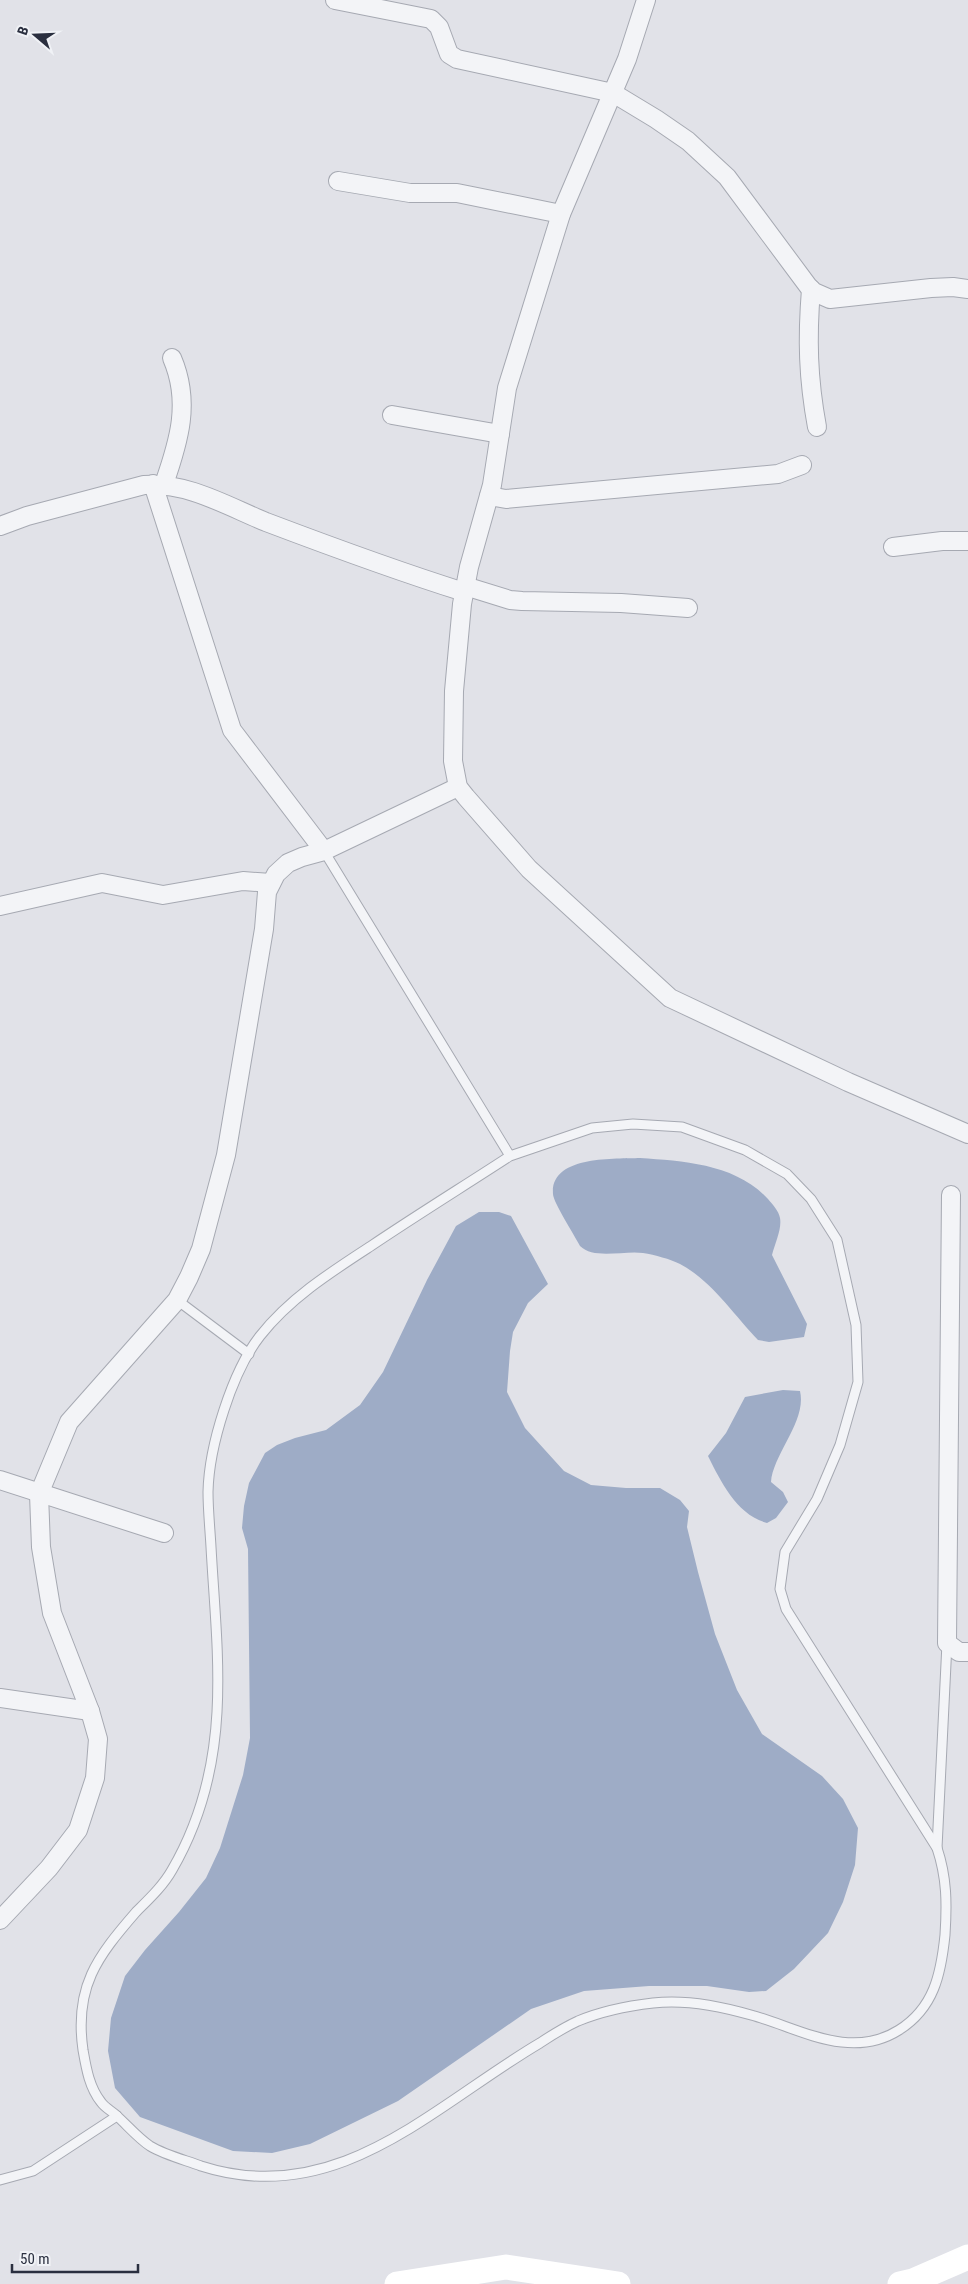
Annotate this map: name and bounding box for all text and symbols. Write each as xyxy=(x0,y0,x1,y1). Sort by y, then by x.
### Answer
north arrow xyxy=(10,10,60,60)
text: B xyxy=(14,24,32,37)
scale bar xyxy=(12,2242,139,2274)
text: 50 m xyxy=(20,2250,50,2268)

